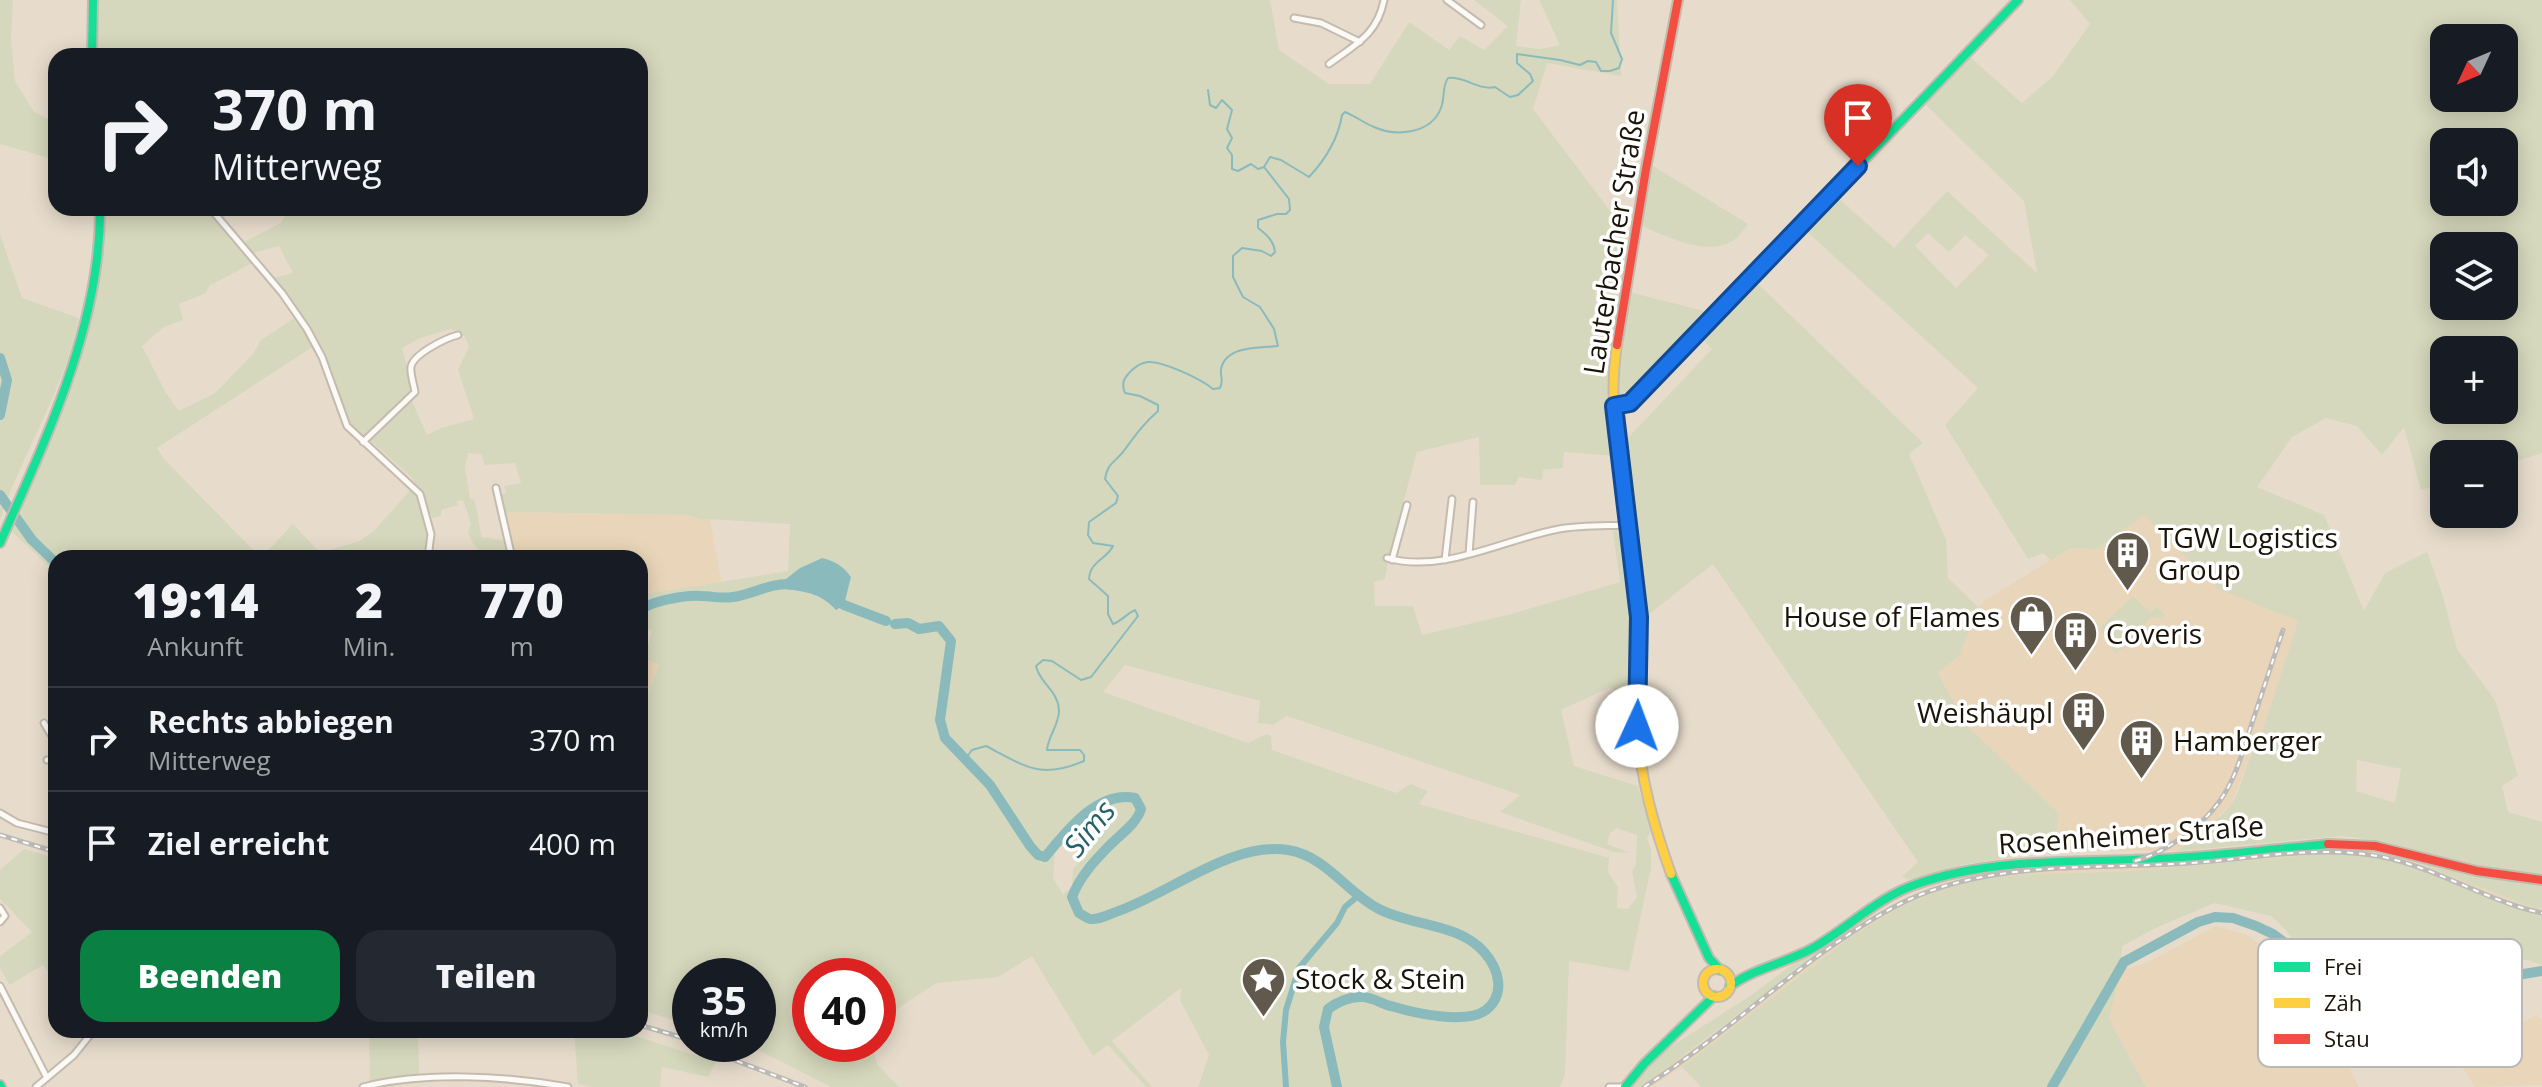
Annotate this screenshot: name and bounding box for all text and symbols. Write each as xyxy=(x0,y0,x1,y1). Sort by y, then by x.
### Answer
north arrow xyxy=(2430,24,2518,112)
map controls xyxy=(2430,24,2518,528)
text: 370 m xyxy=(212,70,378,146)
icon: right xyxy=(80,80,184,184)
pin xyxy=(1824,84,1892,166)
icon: arrive xyxy=(1836,96,1880,140)
street label: Lauterbacher Straße xyxy=(1573,107,1653,377)
button: sound xyxy=(2430,128,2518,216)
text: Mitterweg xyxy=(212,142,382,191)
button: layers xyxy=(2430,232,2518,320)
button: + xyxy=(2430,336,2518,424)
button: − xyxy=(2430,440,2518,528)
place label: TGW Logistics Group xyxy=(2158,518,2338,588)
building icon: TGW Logistics Group xyxy=(2103,530,2151,593)
text: 19:14 xyxy=(132,567,259,632)
text: 2 xyxy=(355,567,383,632)
text: 770 xyxy=(479,567,564,632)
shop icon: House of Flames xyxy=(2007,593,2055,656)
place label: House of Flames xyxy=(1783,597,2000,635)
building icon: Coveris xyxy=(2051,610,2099,673)
place label: Coveris xyxy=(2106,614,2202,652)
text: Ankunft xyxy=(147,628,243,664)
text: Min. xyxy=(343,628,395,664)
text: m xyxy=(510,628,534,664)
position arrow xyxy=(1595,684,1679,768)
building icon: Weishäupl xyxy=(2060,689,2108,752)
place label: Weishäupl xyxy=(1917,693,2053,731)
text: Rechts abbiegen xyxy=(148,701,394,742)
icon: right xyxy=(80,717,124,761)
building icon: Hamberger xyxy=(2118,717,2166,780)
text: 370 m xyxy=(529,719,616,760)
place label: Hamberger xyxy=(2173,721,2322,759)
text: Mitterweg xyxy=(148,742,271,778)
water label: Sims xyxy=(1053,791,1124,865)
street label: Rosenheimer Straße xyxy=(1997,806,2265,862)
icon: arrive xyxy=(80,821,124,865)
text: Ziel erreicht xyxy=(148,823,329,864)
text: 400 m xyxy=(529,823,616,864)
button: Beenden xyxy=(80,930,340,1022)
button: Teilen xyxy=(356,930,616,1022)
legend xyxy=(2258,939,2522,1067)
text: Frei xyxy=(2324,951,2362,981)
place icon: Stock & Stein xyxy=(1240,955,1288,1018)
speed limit sign: 40 xyxy=(792,958,896,1062)
place label: Stock & Stein xyxy=(1295,959,1466,997)
text: 35 xyxy=(701,972,747,1027)
text: Zäh xyxy=(2324,987,2362,1017)
text: km/h xyxy=(700,1016,748,1043)
text: Stau xyxy=(2324,1023,2370,1053)

